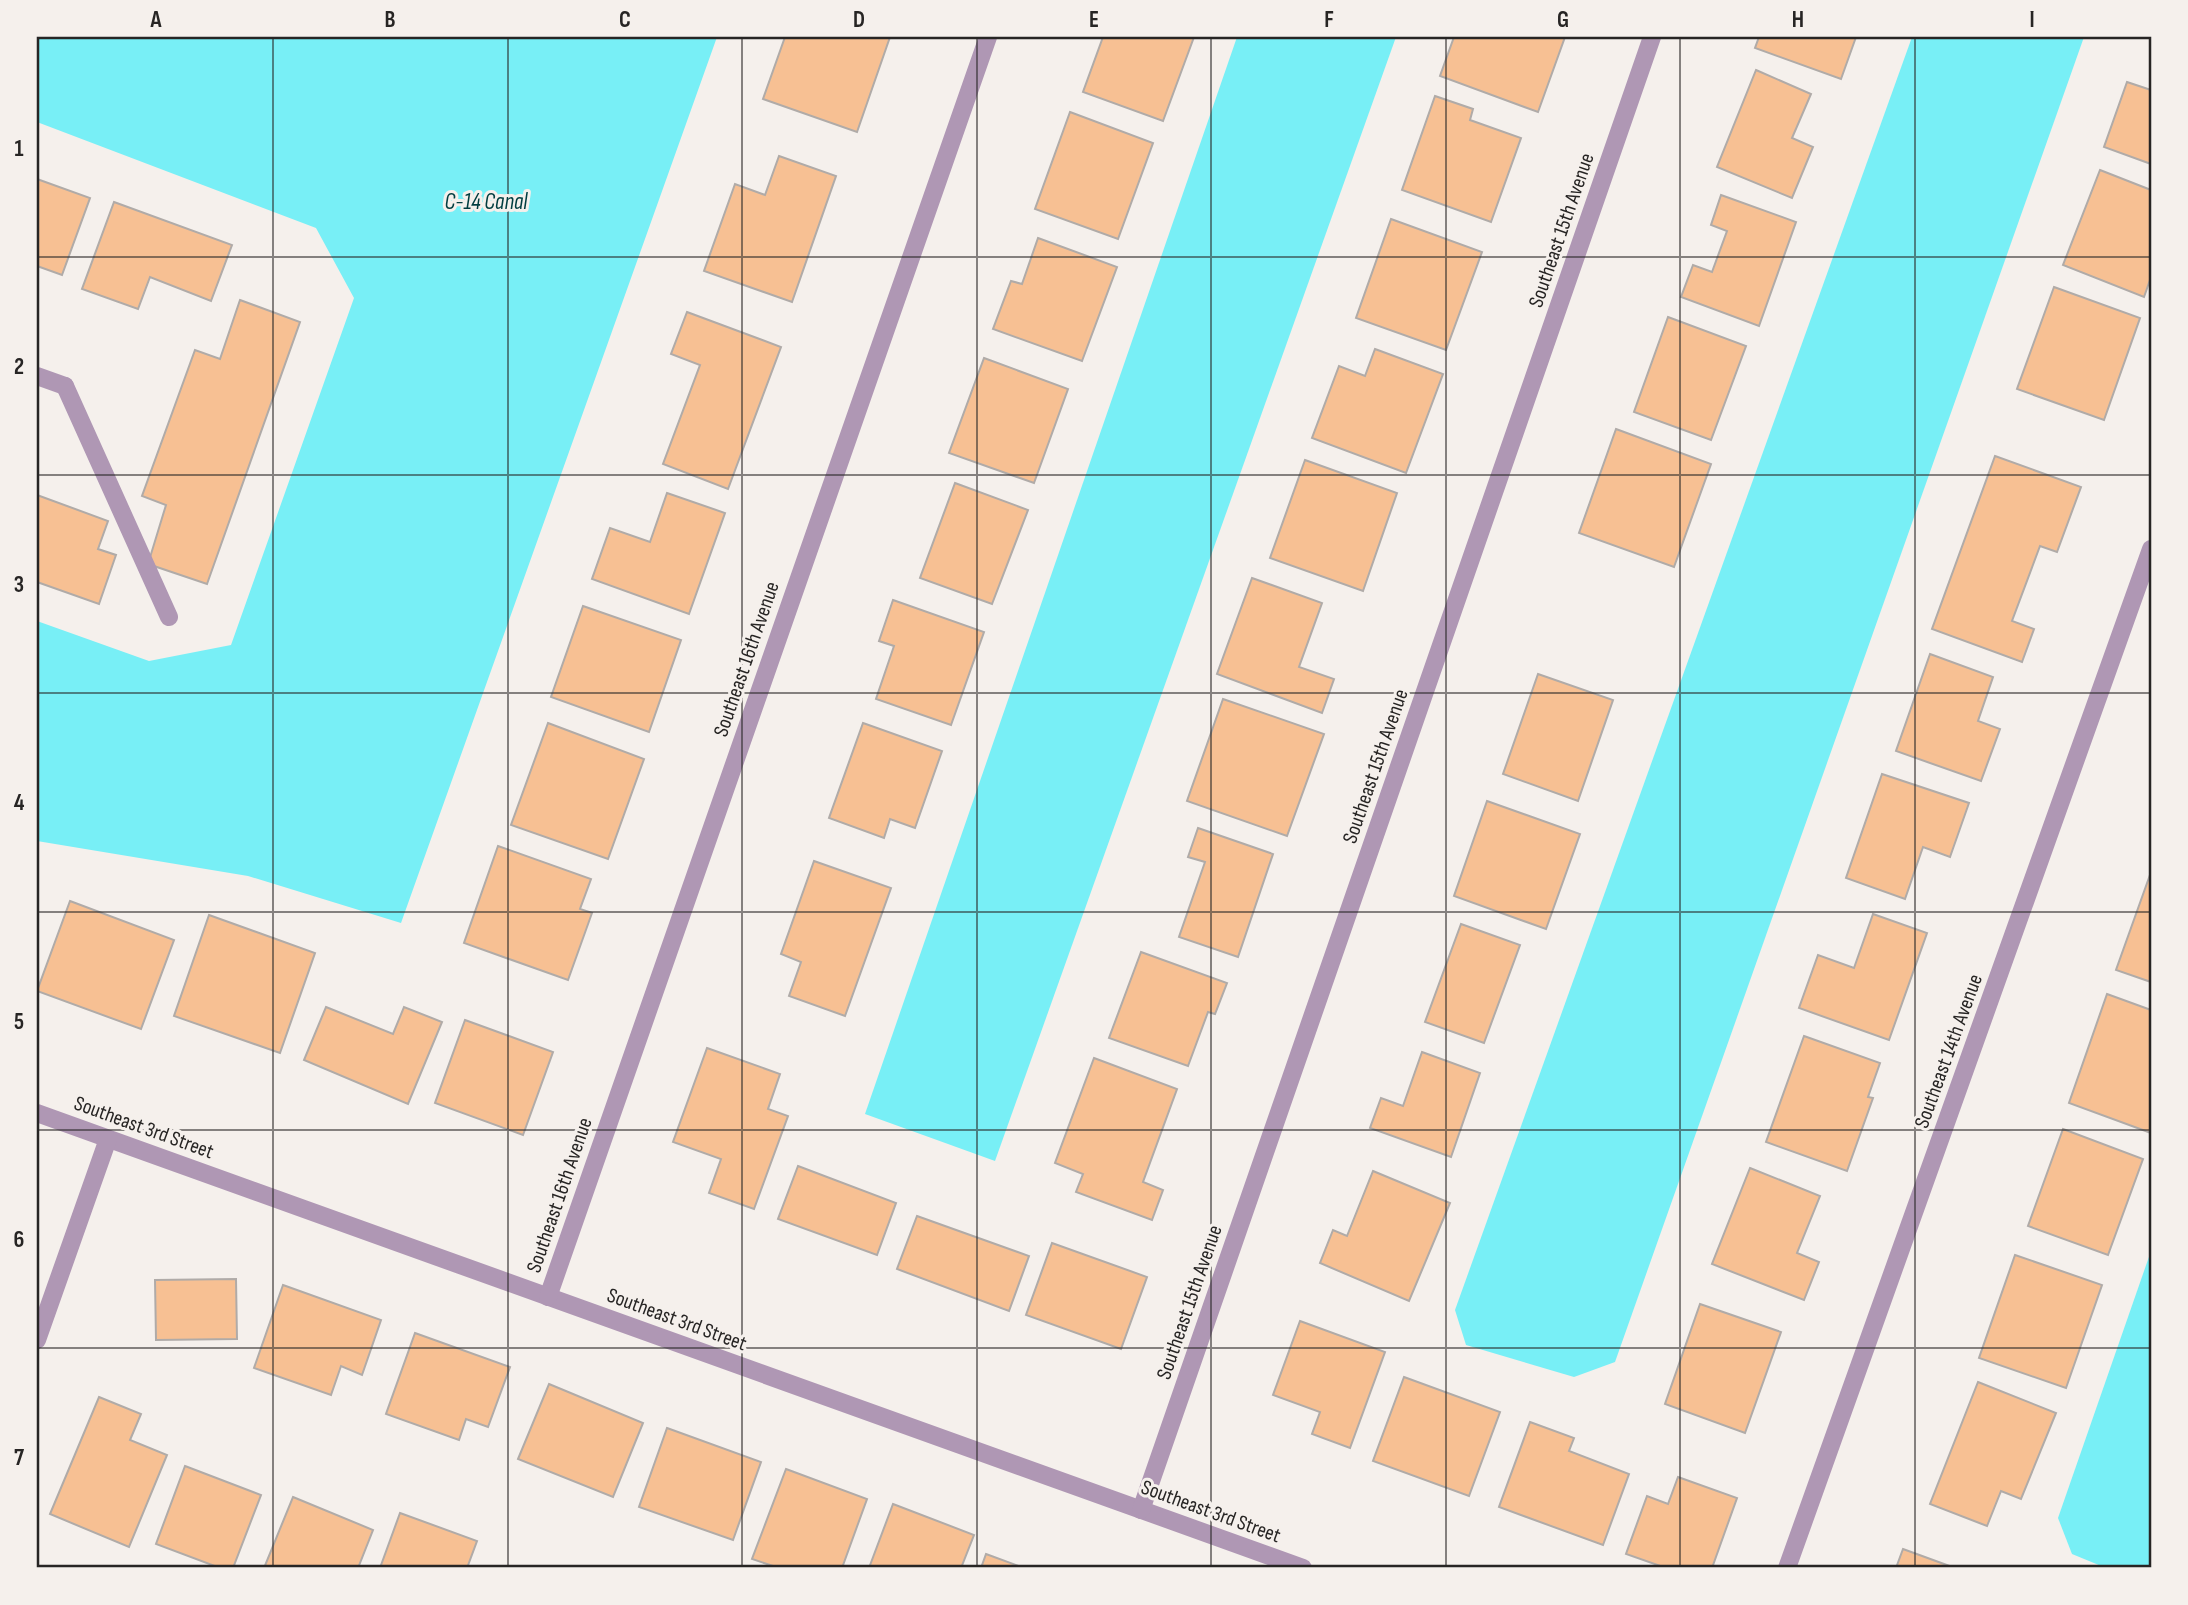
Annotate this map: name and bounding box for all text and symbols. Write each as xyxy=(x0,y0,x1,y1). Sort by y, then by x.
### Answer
text: A xyxy=(150,6,163,34)
text: B xyxy=(385,6,396,34)
text: C xyxy=(619,6,631,34)
text: D xyxy=(853,6,865,34)
text: E xyxy=(1089,6,1099,34)
text: F xyxy=(1324,6,1334,34)
text: G xyxy=(1557,6,1569,34)
text: H xyxy=(1792,6,1804,34)
text: I xyxy=(2029,6,2035,34)
text: 1 xyxy=(14,135,24,163)
street label: Southeast 15th Avenue xyxy=(1523,150,1600,311)
water label: C-14 Canal xyxy=(444,188,528,216)
text: 2 xyxy=(14,353,24,381)
text: 3 xyxy=(14,571,24,599)
street label: Southeast 16th Avenue xyxy=(708,578,785,740)
street label: Southeast 15th Avenue xyxy=(1337,686,1414,847)
text: 4 xyxy=(14,789,25,817)
street label: Southeast 14th Avenue xyxy=(1909,971,1988,1132)
text: 5 xyxy=(14,1008,24,1036)
street label: Southeast 3rd Street xyxy=(71,1091,217,1164)
street label: Southeast 16th Avenue xyxy=(521,1114,598,1276)
street label: Southeast 15th Avenue xyxy=(1151,1222,1228,1383)
text: 6 xyxy=(14,1226,24,1254)
street label: Southeast 3rd Street xyxy=(604,1283,750,1356)
text: 7 xyxy=(14,1444,24,1472)
street label: Southeast 3rd Street xyxy=(1138,1475,1284,1548)

